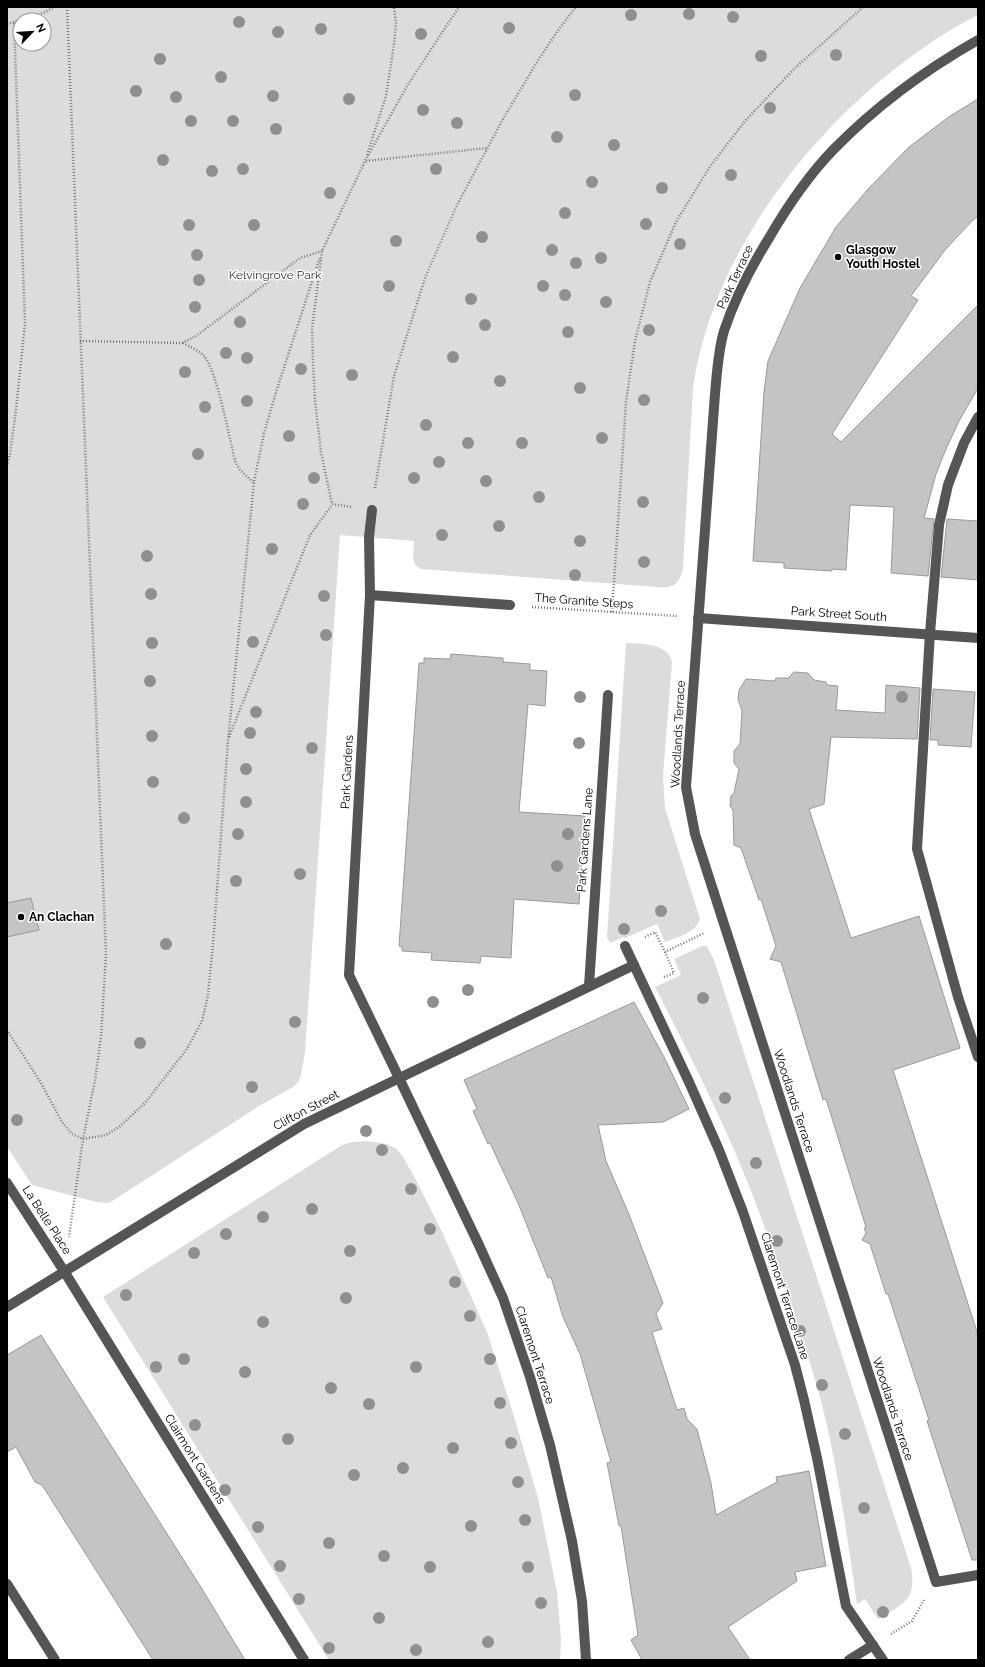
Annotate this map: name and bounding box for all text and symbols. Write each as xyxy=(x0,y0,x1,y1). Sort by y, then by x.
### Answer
north arrow xyxy=(12,12,52,52)
text: N xyxy=(33,21,48,35)
street label: Park Terrace xyxy=(714,243,756,311)
place label: Glasgow Youth Hostel xyxy=(846,243,920,271)
marker: Glasgow Youth Hostel xyxy=(833,252,843,262)
park label: Kelvingrove Park xyxy=(229,268,322,282)
street label: The Granite Steps xyxy=(534,591,634,611)
street label: Park Street South xyxy=(790,604,888,624)
street label: Woodlands Terrace xyxy=(668,680,688,788)
street label: Park Gardens xyxy=(338,734,356,809)
street label: Park Gardens Lane xyxy=(574,787,596,893)
place label: An Clachan xyxy=(29,910,94,924)
marker: An Clachan xyxy=(16,912,26,922)
street label: Woodlands Terrace xyxy=(771,1048,817,1154)
street label: Clifton Street xyxy=(271,1087,341,1133)
street label: La Belle Place xyxy=(20,1183,74,1257)
street label: Claremont Terrace Lane xyxy=(758,1231,812,1361)
street label: Claremont Terrace xyxy=(513,1304,557,1406)
street label: Woodlands Terrace xyxy=(870,1356,916,1462)
street label: Clairmont Gardens xyxy=(162,1411,228,1507)

